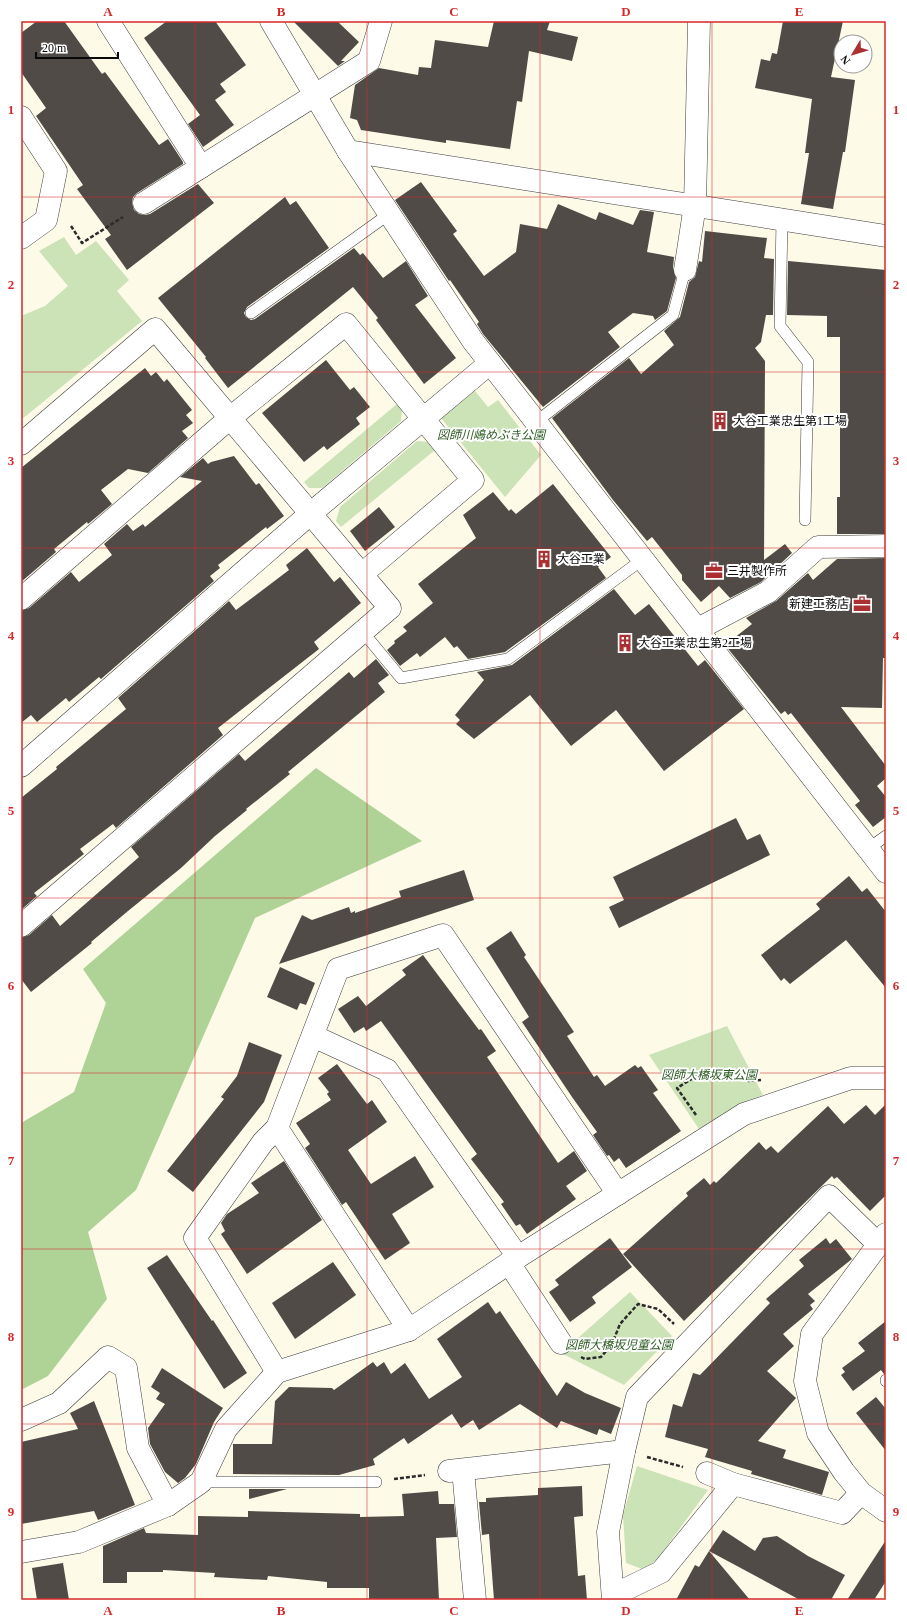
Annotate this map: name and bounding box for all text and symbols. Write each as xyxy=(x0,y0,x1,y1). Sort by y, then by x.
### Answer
text: A xyxy=(103,4,113,19)
text: B xyxy=(277,4,286,19)
text: C xyxy=(449,4,459,19)
text: D xyxy=(621,4,631,19)
text: E xyxy=(795,4,803,19)
scale bar xyxy=(36,34,118,60)
north arrow xyxy=(833,34,873,74)
text: 20 m xyxy=(42,41,67,55)
text: N xyxy=(838,53,852,67)
text: 1 xyxy=(8,102,14,117)
text: 1 xyxy=(893,102,899,117)
text: 2 xyxy=(8,277,14,292)
text: 2 xyxy=(893,277,899,292)
building icon: 大谷工業忠生第1工場 xyxy=(710,411,730,431)
place label: 大谷工業忠生第1工場 xyxy=(733,414,847,428)
park label: 図師川嶋めぶき公園 xyxy=(437,428,547,442)
text: 3 xyxy=(8,453,15,468)
text: 3 xyxy=(893,453,900,468)
building icon: 大谷工業 xyxy=(534,549,554,569)
place label: 大谷工業 xyxy=(557,552,605,566)
office icon: 三井製作所 xyxy=(704,561,724,581)
place label: 三井製作所 xyxy=(727,564,787,578)
office icon: 新建工務店 xyxy=(852,594,872,614)
place label: 新建工務店 xyxy=(789,597,849,611)
text: 4 xyxy=(8,628,15,643)
text: 4 xyxy=(893,628,900,643)
building icon: 大谷工業忠生第2工場 xyxy=(615,633,635,653)
place label: 大谷工業忠生第2工場 xyxy=(638,636,752,650)
text: 5 xyxy=(8,803,15,818)
text: 5 xyxy=(893,803,900,818)
text: 6 xyxy=(8,978,15,993)
text: 6 xyxy=(893,978,900,993)
park label: 図師大橋坂東公園 xyxy=(661,1068,759,1082)
text: 7 xyxy=(8,1153,15,1168)
text: 7 xyxy=(893,1153,900,1168)
text: 8 xyxy=(8,1329,15,1344)
text: 8 xyxy=(893,1329,900,1344)
park label: 図師大橋坂児童公園 xyxy=(565,1338,675,1352)
text: 9 xyxy=(8,1504,15,1519)
text: 9 xyxy=(893,1504,900,1519)
text: A xyxy=(103,1603,113,1618)
text: B xyxy=(277,1603,286,1618)
text: C xyxy=(449,1603,459,1618)
text: D xyxy=(621,1603,631,1618)
text: E xyxy=(795,1603,803,1618)

